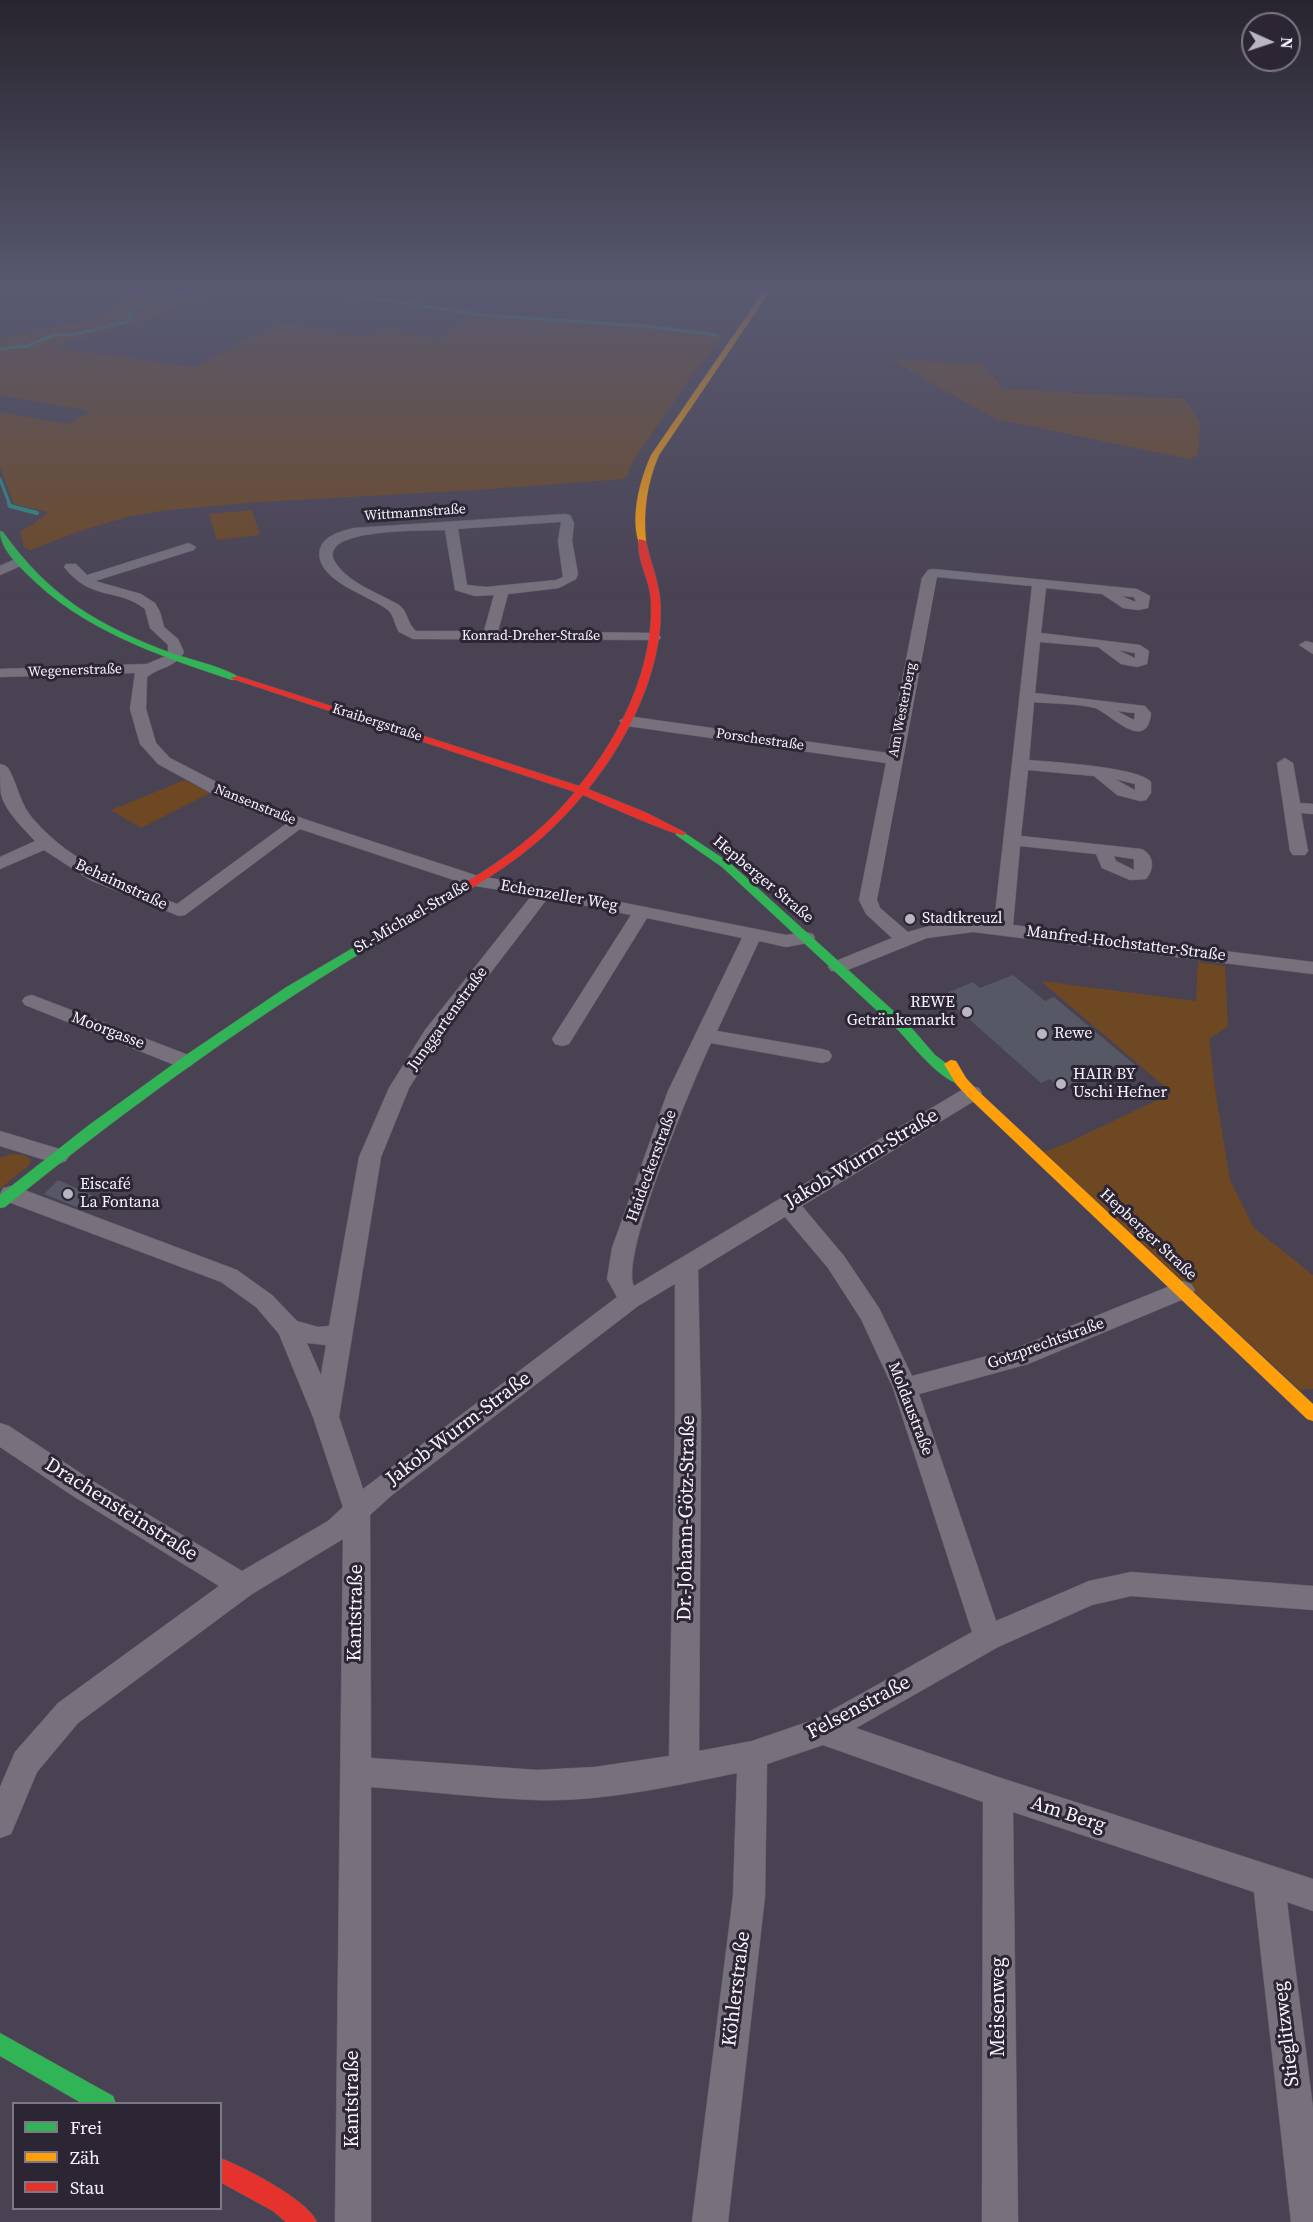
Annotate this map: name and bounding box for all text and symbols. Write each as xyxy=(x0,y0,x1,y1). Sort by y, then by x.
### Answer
north arrow xyxy=(1241,12,1301,72)
text: N xyxy=(1276,36,1298,49)
street label: Wittmannstraße xyxy=(363,501,467,525)
street label: Konrad-Dreher-Straße xyxy=(462,628,600,644)
street label: Wegenerstraße xyxy=(28,661,122,681)
street label: Am Westerberg xyxy=(886,661,920,759)
street label: Kraibergstraße xyxy=(330,701,424,745)
street label: Porschestraße xyxy=(715,726,805,754)
street label: Nansenstraße xyxy=(212,781,298,829)
street label: Hepberger Straße xyxy=(709,832,817,928)
street label: Behaimstraße xyxy=(72,855,170,915)
street label: St.-Michael-Straße xyxy=(351,876,473,958)
street label: Echenzeller Weg xyxy=(499,876,619,916)
place label: Stadtkreuzl xyxy=(922,909,1003,929)
marker: Stadtkreuzl xyxy=(903,912,917,926)
street label: Manfred-Hochstatter-Straße xyxy=(1025,922,1227,966)
street label: Junggartenstraße xyxy=(404,963,492,1075)
place label: REWE Getränkemarkt xyxy=(847,993,955,1031)
marker: REWE Getränkemarkt xyxy=(960,1005,974,1019)
street label: Moorgasse xyxy=(69,1008,147,1054)
place label: Rewe xyxy=(1054,1024,1092,1044)
marker: Rewe xyxy=(1035,1027,1049,1041)
place label: HAIR BY Uschi Hefner xyxy=(1073,1065,1167,1103)
marker: HAIR BY Uschi Hefner xyxy=(1054,1077,1068,1091)
street label: Jakob-Wurm-Straße xyxy=(781,1104,943,1214)
street label: Haideckerstraße xyxy=(623,1107,681,1225)
place label: Eiscafé La Fontana xyxy=(80,1175,160,1213)
street label: Hepberger Straße xyxy=(1095,1185,1201,1285)
marker: Eiscafé La Fontana xyxy=(61,1187,75,1201)
street label: Gotzprechtstraße xyxy=(985,1314,1107,1374)
street label: Moldaustraße xyxy=(883,1360,937,1458)
street label: Jakob-Wurm-Straße xyxy=(382,1367,536,1491)
street label: Dr.-Johann-Götz-Straße xyxy=(673,1415,701,1621)
street label: Drachensteinstraße xyxy=(40,1453,202,1567)
street label: Kantstraße xyxy=(343,1564,369,1662)
street label: Felsenstraße xyxy=(803,1671,915,1745)
street label: Am Berg xyxy=(1028,1792,1108,1838)
street label: Köhlerstraße xyxy=(718,1930,756,2048)
street label: Meisenweg xyxy=(987,1957,1011,2057)
street label: Stieglitzweg xyxy=(1269,1980,1305,2088)
street label: Kantstraße xyxy=(341,2050,365,2148)
legend xyxy=(12,2102,222,2210)
text: Frei xyxy=(70,2115,102,2140)
text: Zäh xyxy=(70,2145,100,2170)
text: Stau xyxy=(70,2175,105,2200)

